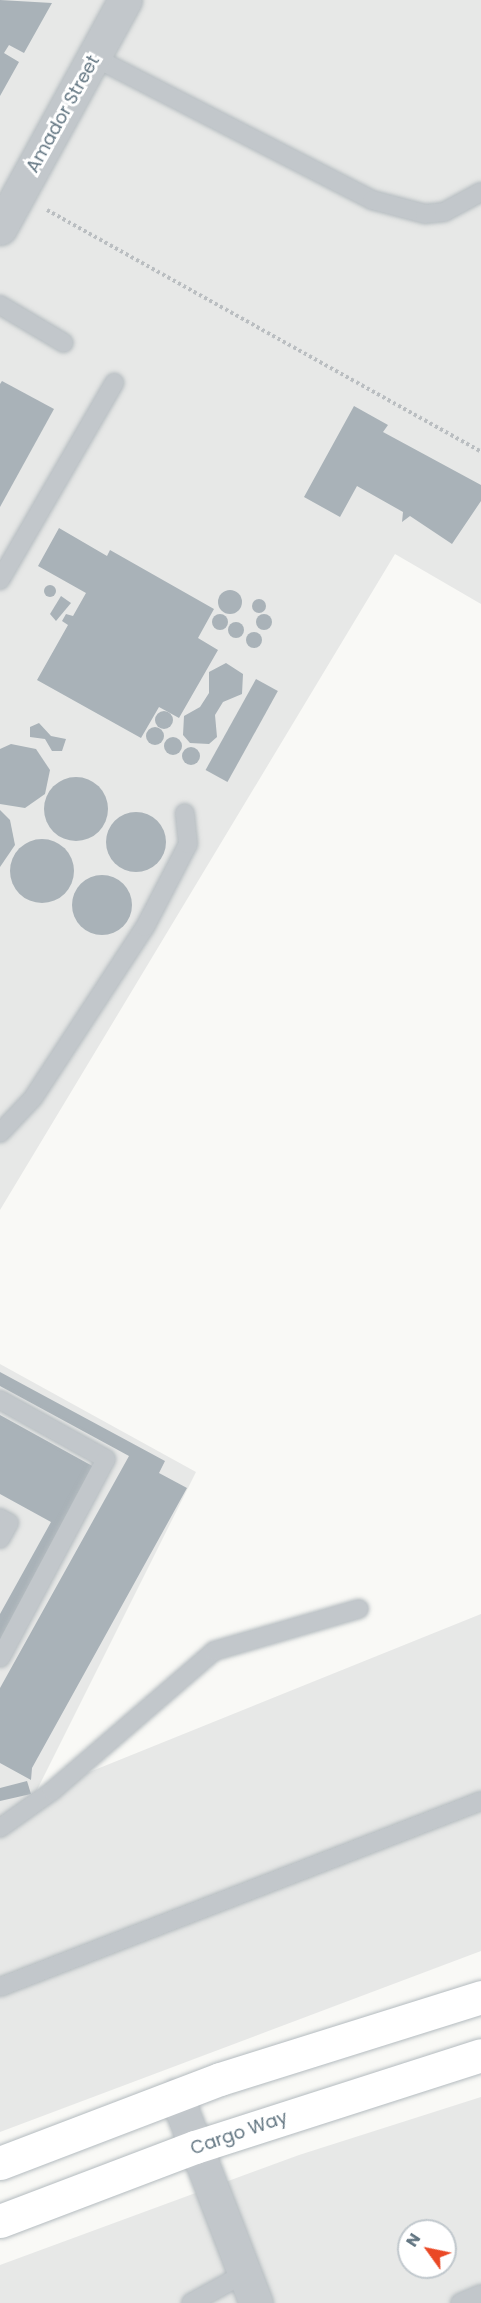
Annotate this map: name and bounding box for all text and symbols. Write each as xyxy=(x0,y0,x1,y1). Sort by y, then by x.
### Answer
street label: Amador Street xyxy=(22,52,104,176)
street label: Cargo Way xyxy=(188,2106,290,2160)
north arrow xyxy=(397,2219,457,2279)
text: N xyxy=(400,2229,426,2251)

